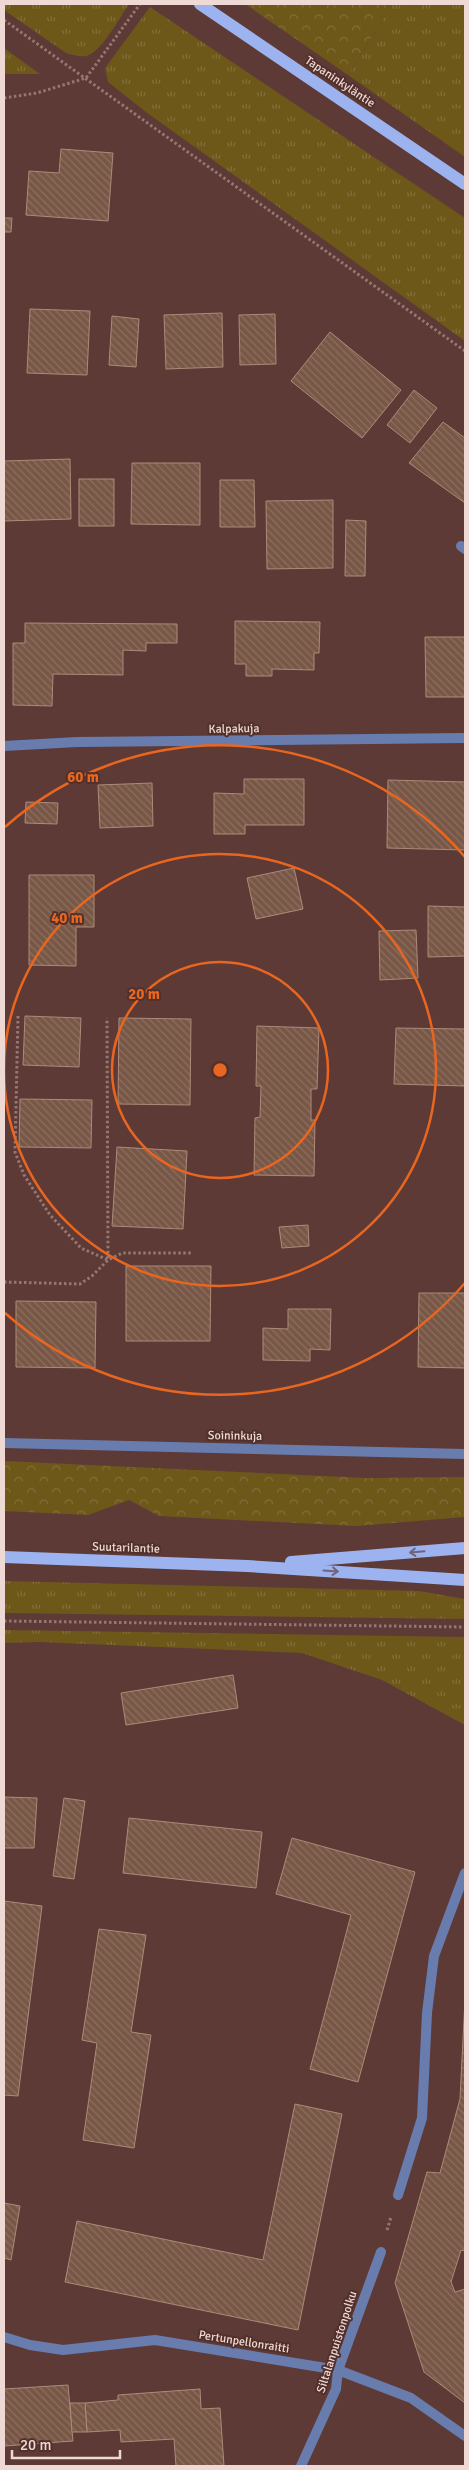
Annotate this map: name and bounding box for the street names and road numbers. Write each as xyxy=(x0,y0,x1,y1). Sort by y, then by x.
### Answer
street label: Tapaninkyläntie xyxy=(302,53,378,111)
street label: Kalpakuja xyxy=(208,721,260,737)
street label: Soininkuja xyxy=(208,1428,262,1444)
street label: Suutarilantie xyxy=(92,1539,160,1557)
street label: Siltalanpuistonpolku xyxy=(313,2289,361,2395)
street label: Pertunpellonraitti xyxy=(198,2327,290,2357)

